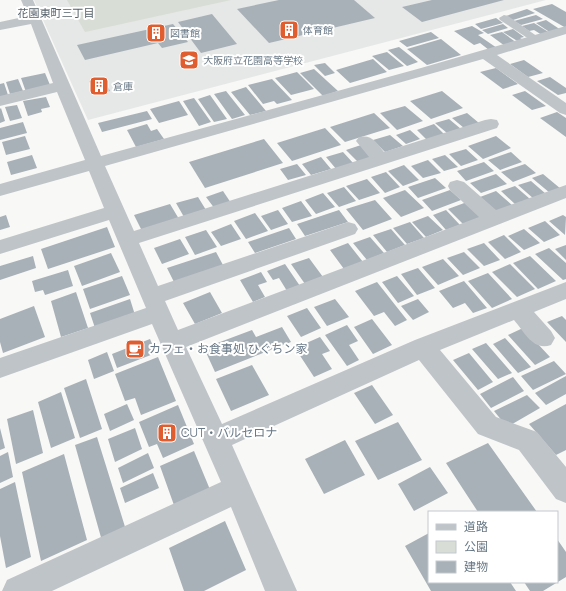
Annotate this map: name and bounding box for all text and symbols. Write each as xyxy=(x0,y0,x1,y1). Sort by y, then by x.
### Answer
district label: 花園東町三丁目 xyxy=(18,5,95,20)
building icon: 体育館 xyxy=(278,19,300,41)
building icon: 図書館 xyxy=(145,22,167,44)
place label: 体育館 xyxy=(303,23,333,37)
place label: 図書館 xyxy=(170,26,200,40)
school or university icon: 大阪府立花園高等学校 xyxy=(178,49,200,71)
place label: 大阪府立花園高等学校 xyxy=(203,53,303,67)
building icon: 倉庫 xyxy=(88,75,110,97)
place label: 倉庫 xyxy=(113,79,133,93)
cafe icon: カフェ・お食事処 ひぐちン家 xyxy=(124,338,146,360)
place label: カフェ・お食事処 ひぐちン家 xyxy=(149,340,307,357)
building icon: CUT・バルセロナ xyxy=(156,422,178,444)
place label: CUT・バルセロナ xyxy=(181,424,277,441)
legend xyxy=(428,511,558,583)
text: 道路 xyxy=(464,518,488,535)
text: 公園 xyxy=(464,538,488,555)
text: 建物 xyxy=(464,558,488,575)

